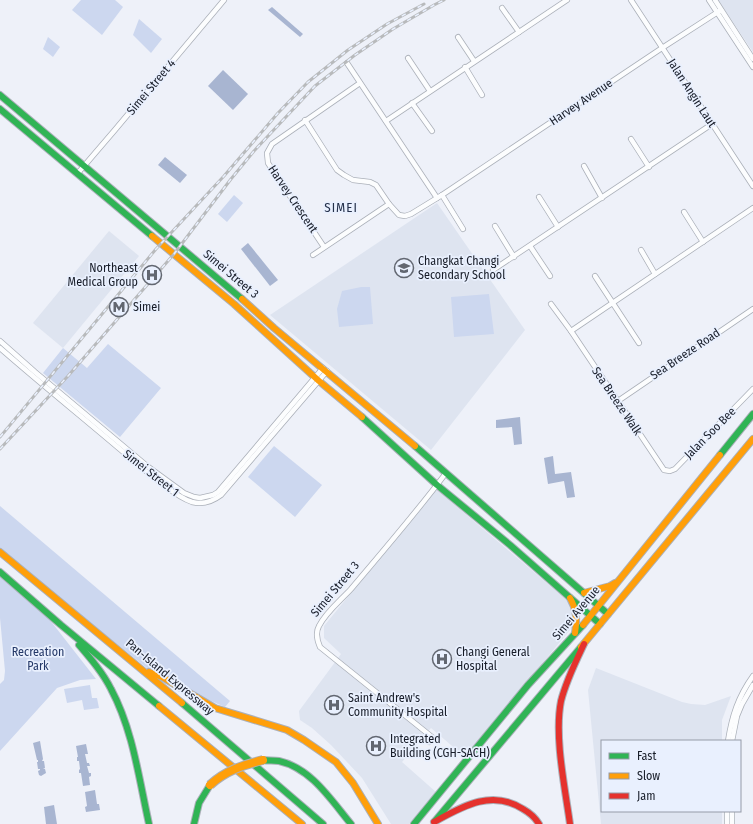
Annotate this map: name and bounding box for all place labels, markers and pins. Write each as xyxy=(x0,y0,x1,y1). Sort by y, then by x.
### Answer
place label: Changkat Changi Secondary School xyxy=(418,254,505,282)
school or university icon: Changkat Changi Secondary School xyxy=(393,257,415,279)
place label: Northeast Medical Group xyxy=(68,261,138,289)
hospital icon: Northeast Medical Group xyxy=(141,264,163,286)
metro station icon: Simei xyxy=(108,296,130,318)
place label: Simei xyxy=(133,300,160,314)
place label: Changi General Hospital xyxy=(456,645,530,673)
hospital icon: Changi General Hospital xyxy=(431,648,453,670)
place label: Saint Andrew's Community Hospital xyxy=(348,691,447,719)
hospital icon: Saint Andrew's Community Hospital xyxy=(323,694,345,716)
place label: Integrated Building (CGH-SACH) xyxy=(390,732,490,760)
hospital icon: Integrated Building (CGH-SACH) xyxy=(365,735,387,757)

